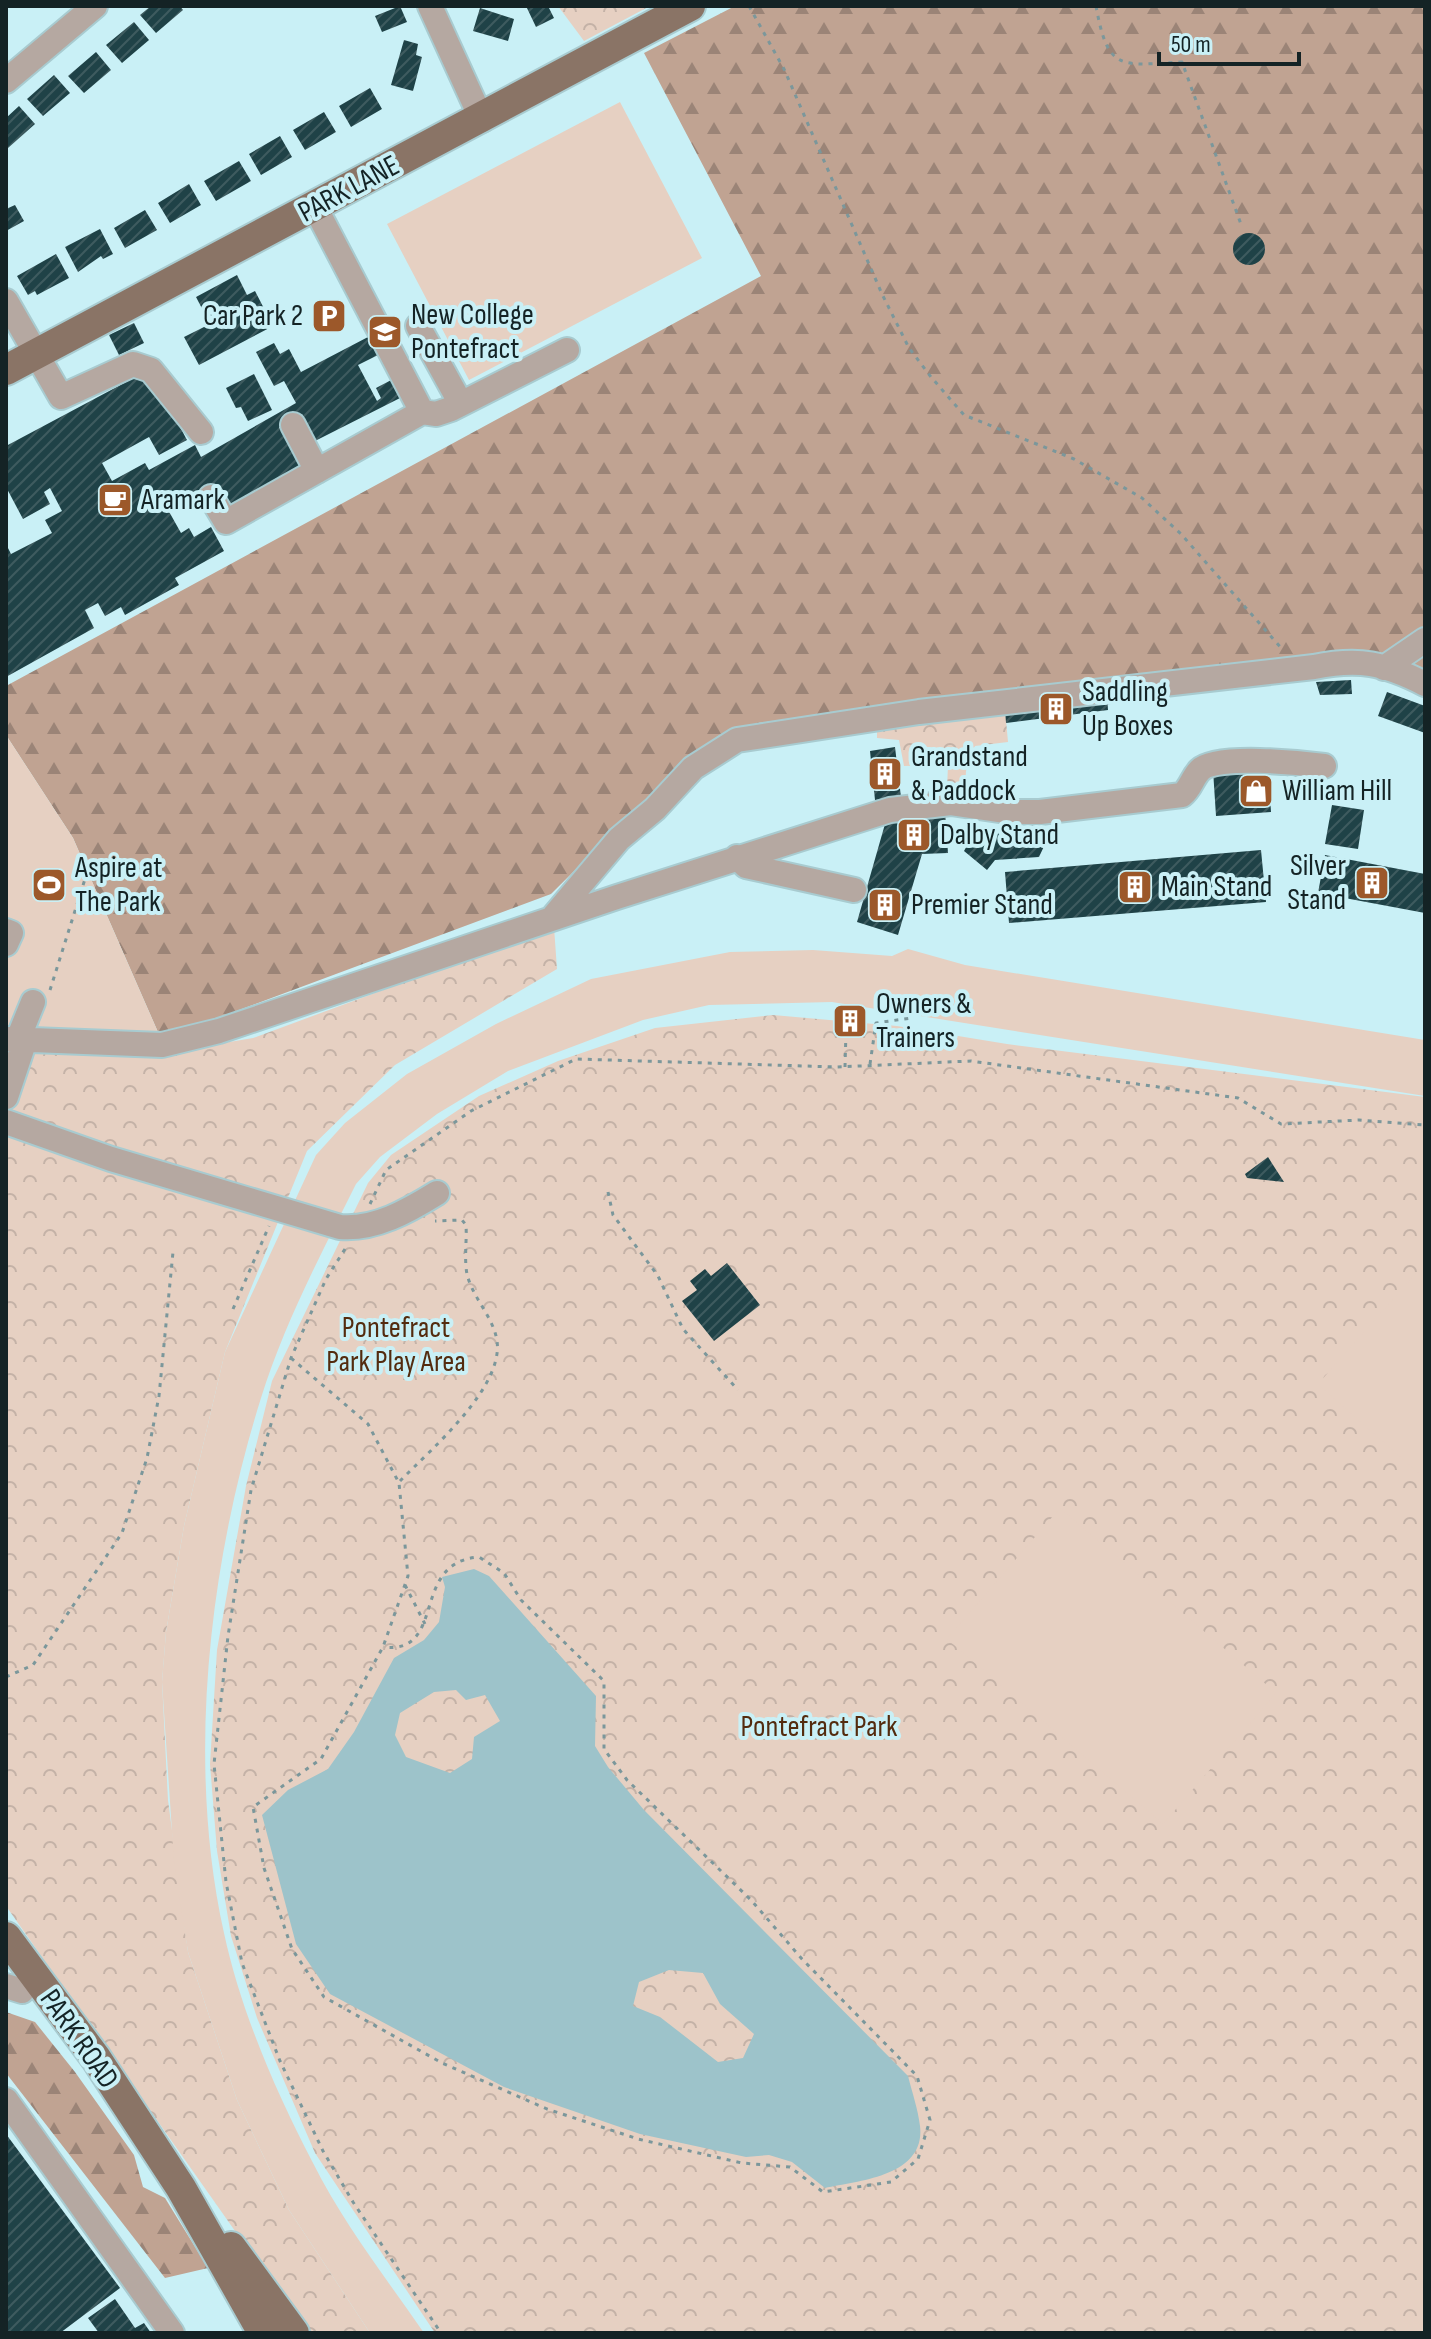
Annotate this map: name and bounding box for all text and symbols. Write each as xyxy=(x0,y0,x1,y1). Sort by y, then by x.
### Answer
scale bar xyxy=(1159,16,1299,66)
text: 50 m xyxy=(1171,30,1211,59)
street label: PARK LANE xyxy=(292,148,406,230)
parking icon: Car Park 2 xyxy=(310,297,348,335)
place label: New College Pontefract xyxy=(411,297,534,367)
place label: Car Park 2 xyxy=(203,298,303,334)
school or university icon: New College Pontefract xyxy=(366,313,404,351)
cafe icon: Aramark xyxy=(96,481,134,519)
place label: Aramark xyxy=(140,482,226,518)
place label: Saddling Up Boxes xyxy=(1082,674,1173,744)
building icon: Saddling Up Boxes xyxy=(1037,690,1075,728)
place label: Grandstand & Paddock xyxy=(911,739,1028,809)
building icon: Grandstand & Paddock xyxy=(866,755,904,793)
shop icon: William Hill xyxy=(1237,772,1275,810)
place label: William Hill xyxy=(1282,773,1392,809)
building icon: Dalby Stand xyxy=(895,816,933,854)
place label: Dalby Stand xyxy=(940,817,1059,853)
place label: Silver Stand xyxy=(1287,848,1346,918)
place label: Aspire at The Park xyxy=(74,850,162,920)
building icon: Silver Stand xyxy=(1353,864,1391,902)
sports icon: Aspire at The Park xyxy=(30,866,68,904)
building icon: Main Stand xyxy=(1116,868,1154,906)
place label: Main Stand xyxy=(1161,869,1272,905)
building icon: Premier Stand xyxy=(866,886,904,924)
place label: Premier Stand xyxy=(911,887,1053,923)
place label: Owners & Trainers xyxy=(876,986,971,1056)
building icon: Owners & Trainers xyxy=(831,1002,869,1040)
park label: Pontefract Park Play Area xyxy=(326,1310,466,1380)
park label: Pontefract Park xyxy=(740,1709,898,1745)
street label: PARK ROAD xyxy=(32,1982,126,2096)

